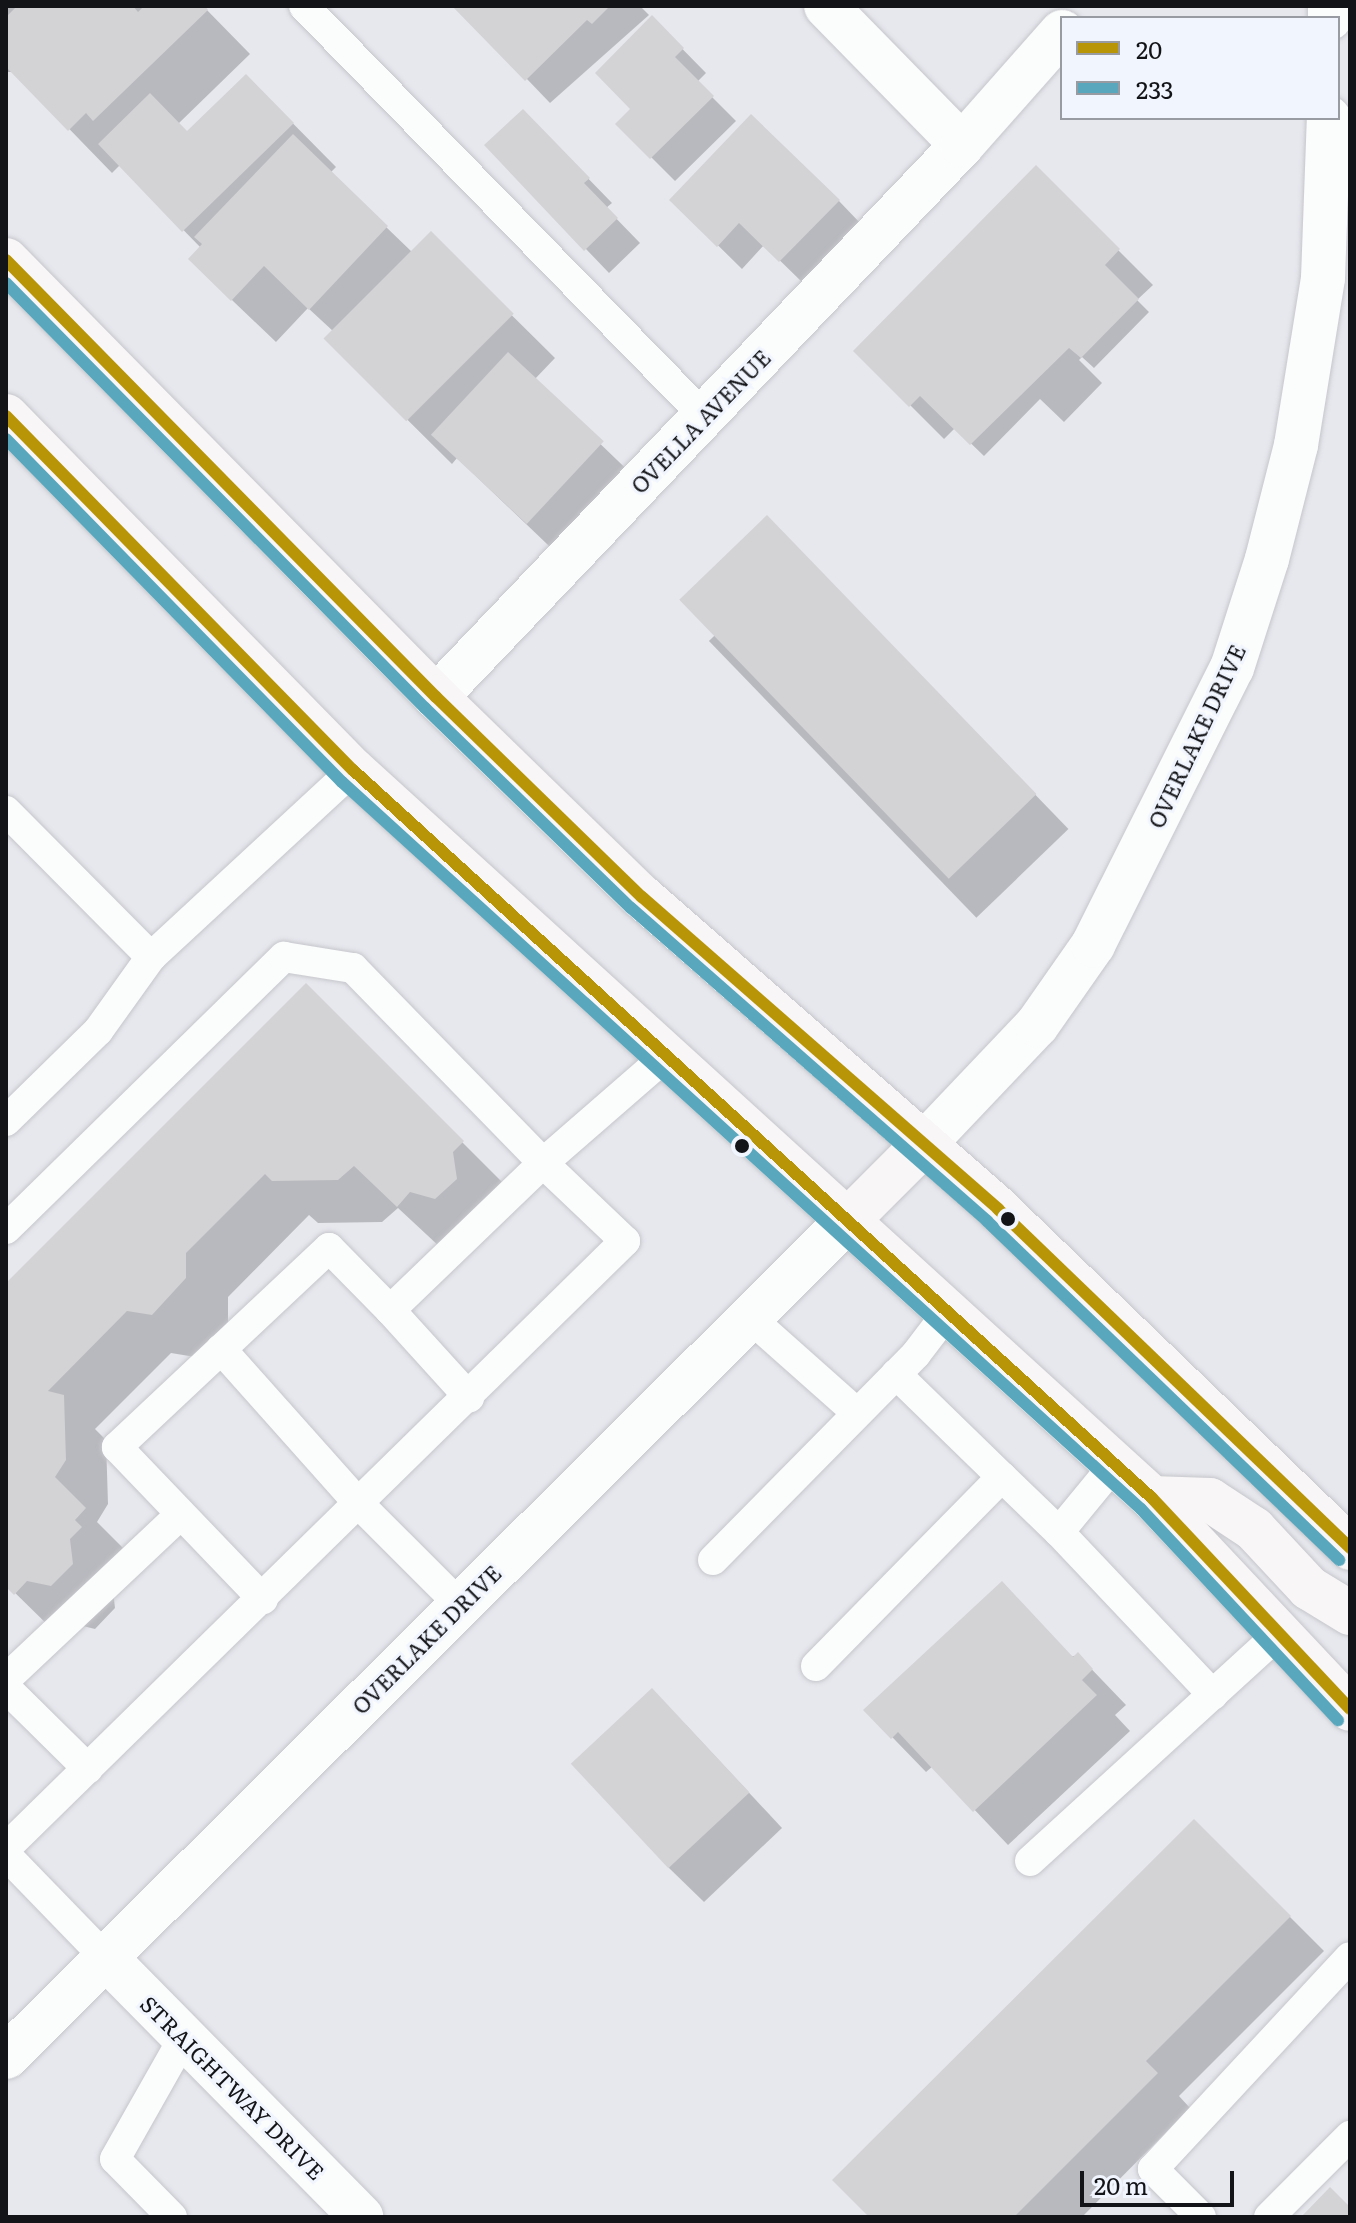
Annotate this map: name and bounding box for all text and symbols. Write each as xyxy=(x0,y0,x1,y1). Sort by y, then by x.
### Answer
legend xyxy=(1060,16,1340,120)
text: 20 xyxy=(1136,31,1162,66)
text: 233 xyxy=(1136,71,1173,106)
street label: OVELLA AVENUE xyxy=(625,344,775,498)
street label: OVERLAKE DRIVE xyxy=(1142,640,1250,832)
unlabelled marker xyxy=(734,1138,750,1154)
unlabelled marker xyxy=(1000,1211,1016,1227)
street label: OVERLAKE DRIVE xyxy=(346,1559,506,1719)
street label: STRAIGHTWAY DRIVE xyxy=(136,1990,330,2184)
scale bar xyxy=(1084,2155,1238,2205)
text: 20 m xyxy=(1094,2167,1148,2202)

